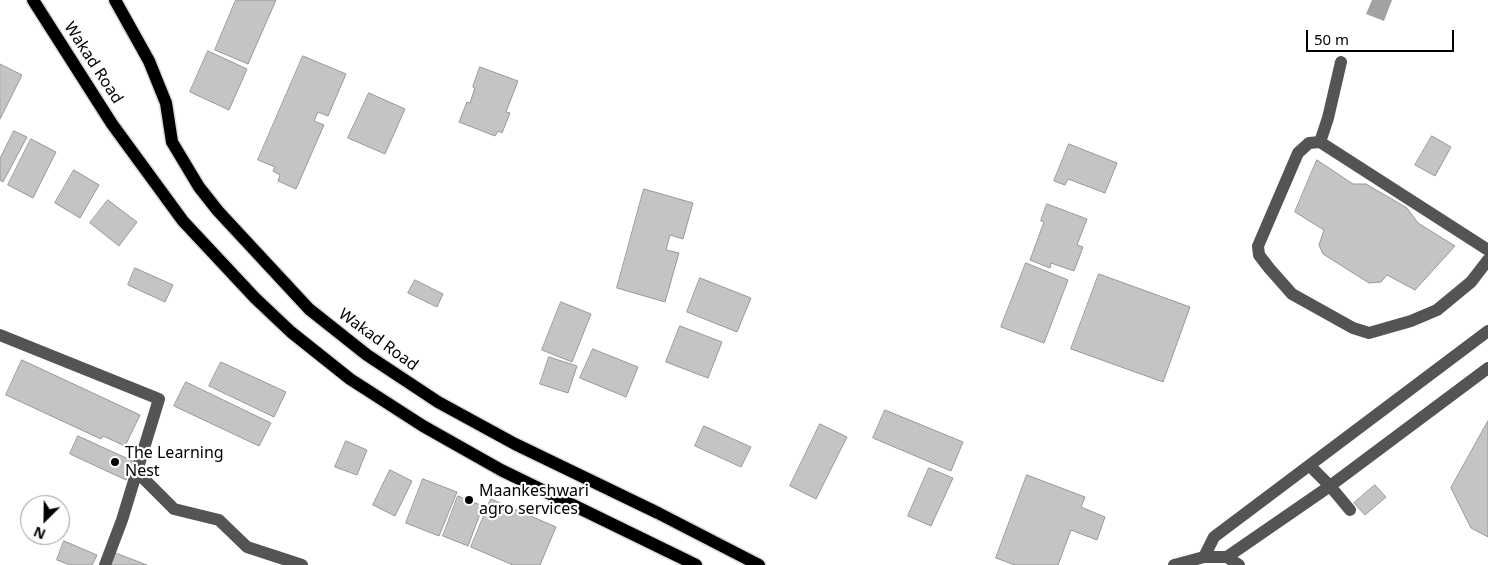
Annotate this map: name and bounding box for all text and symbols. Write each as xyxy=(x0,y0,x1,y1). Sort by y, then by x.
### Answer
street label: Wakad Road xyxy=(59,19,127,107)
scale bar xyxy=(1308,20,1456,52)
text: 50 m xyxy=(1314,29,1349,49)
street label: Wakad Road xyxy=(335,305,421,375)
place label: The Learning Nest xyxy=(125,443,224,481)
marker: The Learning Nest xyxy=(109,456,121,468)
place label: Maankeshwari agro services xyxy=(479,481,589,519)
marker: Maankeshwari agro services xyxy=(463,494,475,506)
north arrow xyxy=(20,495,70,545)
text: N xyxy=(30,522,48,544)

